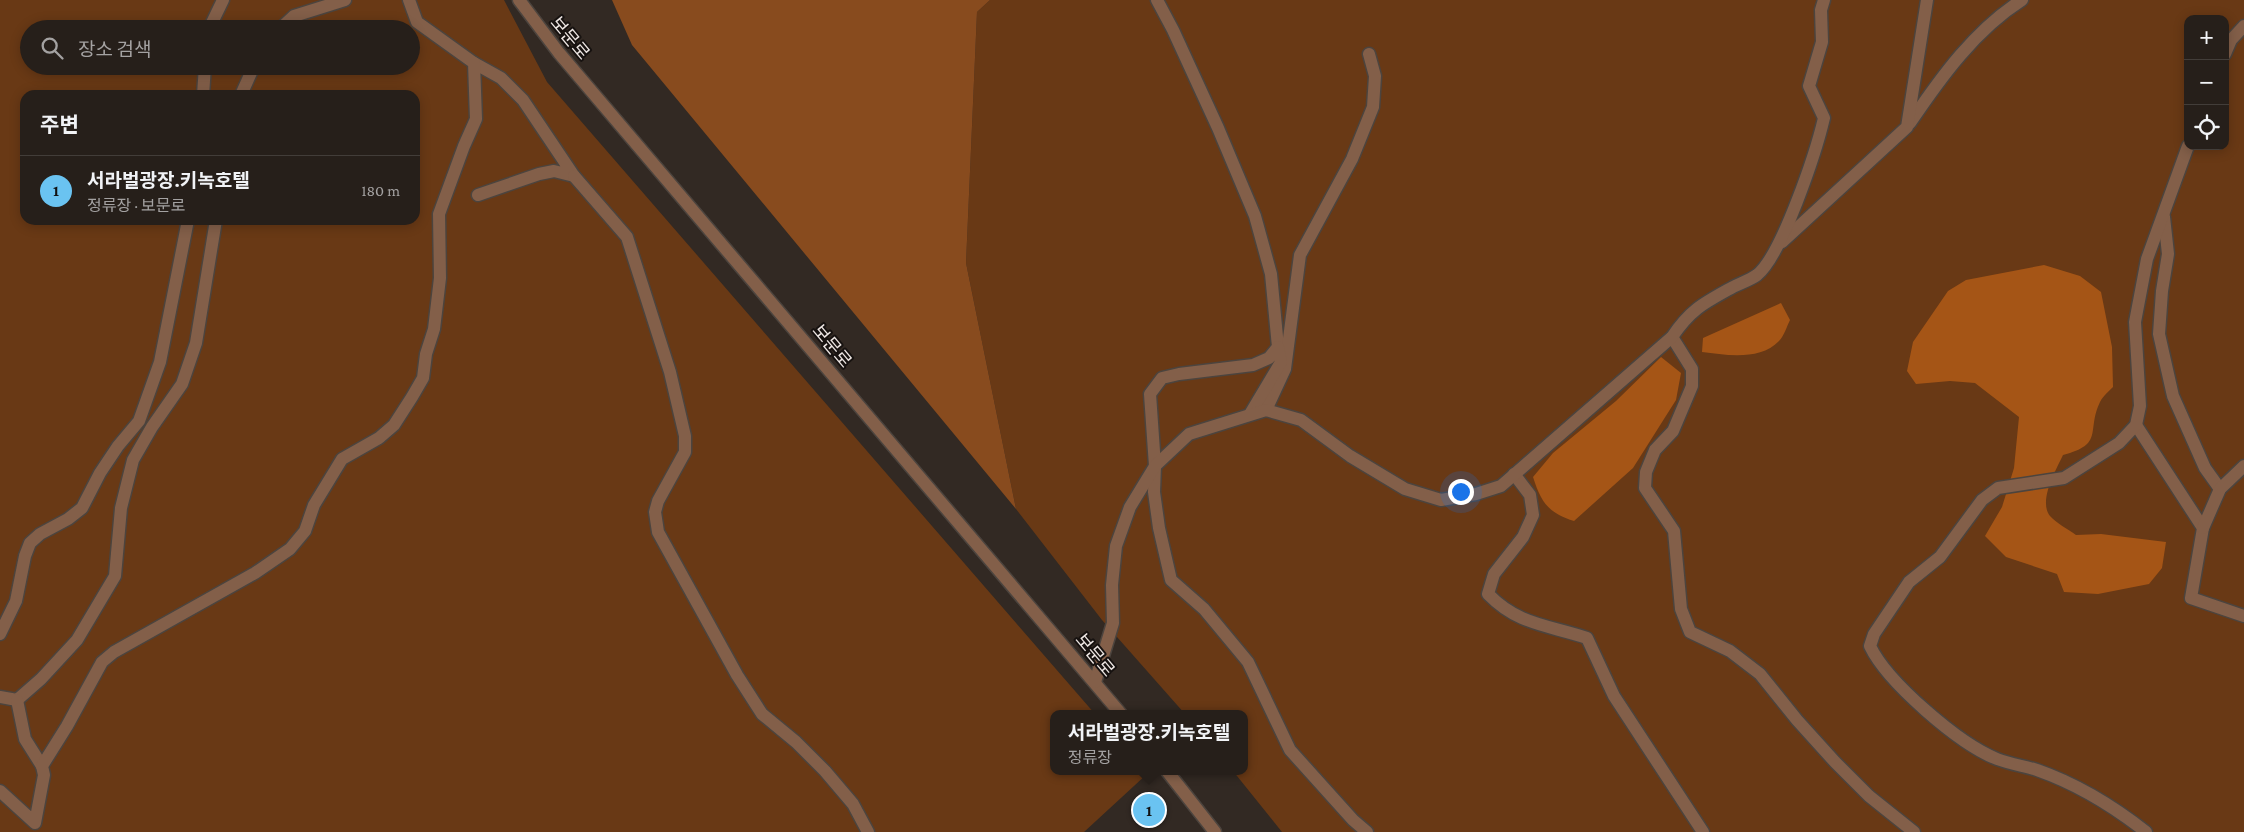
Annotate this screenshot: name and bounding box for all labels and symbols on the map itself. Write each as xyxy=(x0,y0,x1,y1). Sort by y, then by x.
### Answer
street label: 보문로 xyxy=(546,13,594,63)
street label: 보문로 xyxy=(808,321,856,371)
your location xyxy=(1448,479,1474,505)
street label: 보문로 xyxy=(1071,630,1119,680)
pin: 1 xyxy=(1133,791,1165,829)

